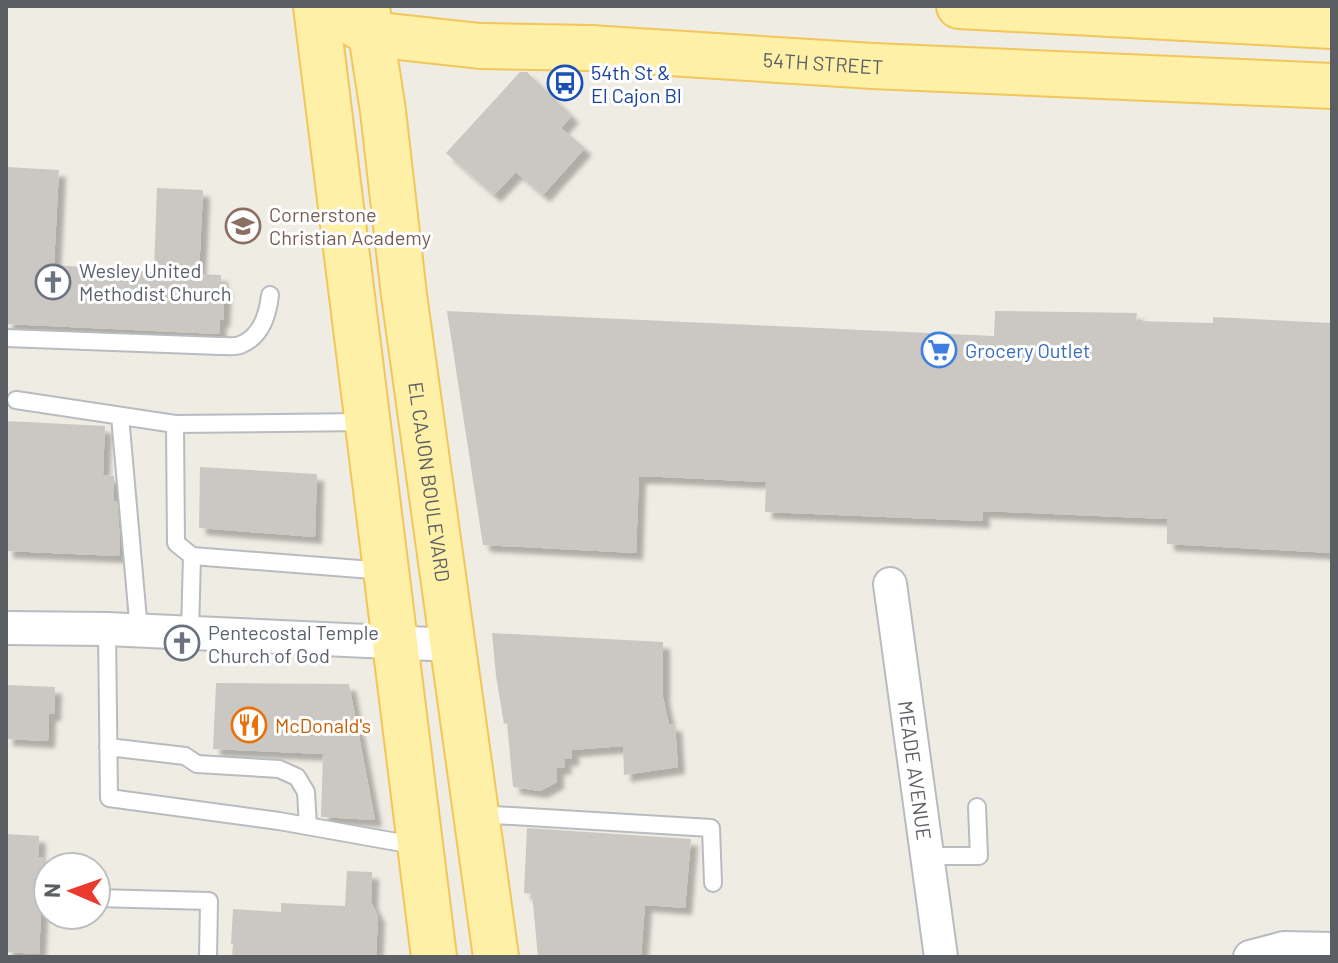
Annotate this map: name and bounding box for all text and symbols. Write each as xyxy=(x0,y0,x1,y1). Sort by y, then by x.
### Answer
street label: 54TH STREET xyxy=(762,47,884,78)
place label: 54th St & El Cajon Bl xyxy=(591,60,682,107)
bus stop icon: 54th St & El Cajon Bl xyxy=(546,64,584,102)
place label: Cornerstone Christian Academy xyxy=(269,202,431,249)
school or university icon: Cornerstone Christian Academy xyxy=(224,207,262,245)
place label: Wesley United Methodist Church xyxy=(79,258,232,305)
church icon: Wesley United Methodist Church xyxy=(34,263,72,301)
supermarket icon: Grocery Outlet xyxy=(920,331,958,369)
place label: Grocery Outlet xyxy=(965,338,1090,362)
street label: EL CAJON BOULEVARD xyxy=(404,380,456,583)
place label: Pentecostal Temple Church of God xyxy=(208,620,379,667)
church icon: Pentecostal Temple Church of God xyxy=(163,624,201,662)
street label: MEADE AVENUE xyxy=(894,699,937,841)
restaurant icon: McDonald's xyxy=(230,706,268,744)
place label: McDonald's xyxy=(275,713,371,737)
north arrow xyxy=(32,851,112,931)
text: N xyxy=(38,882,64,898)

